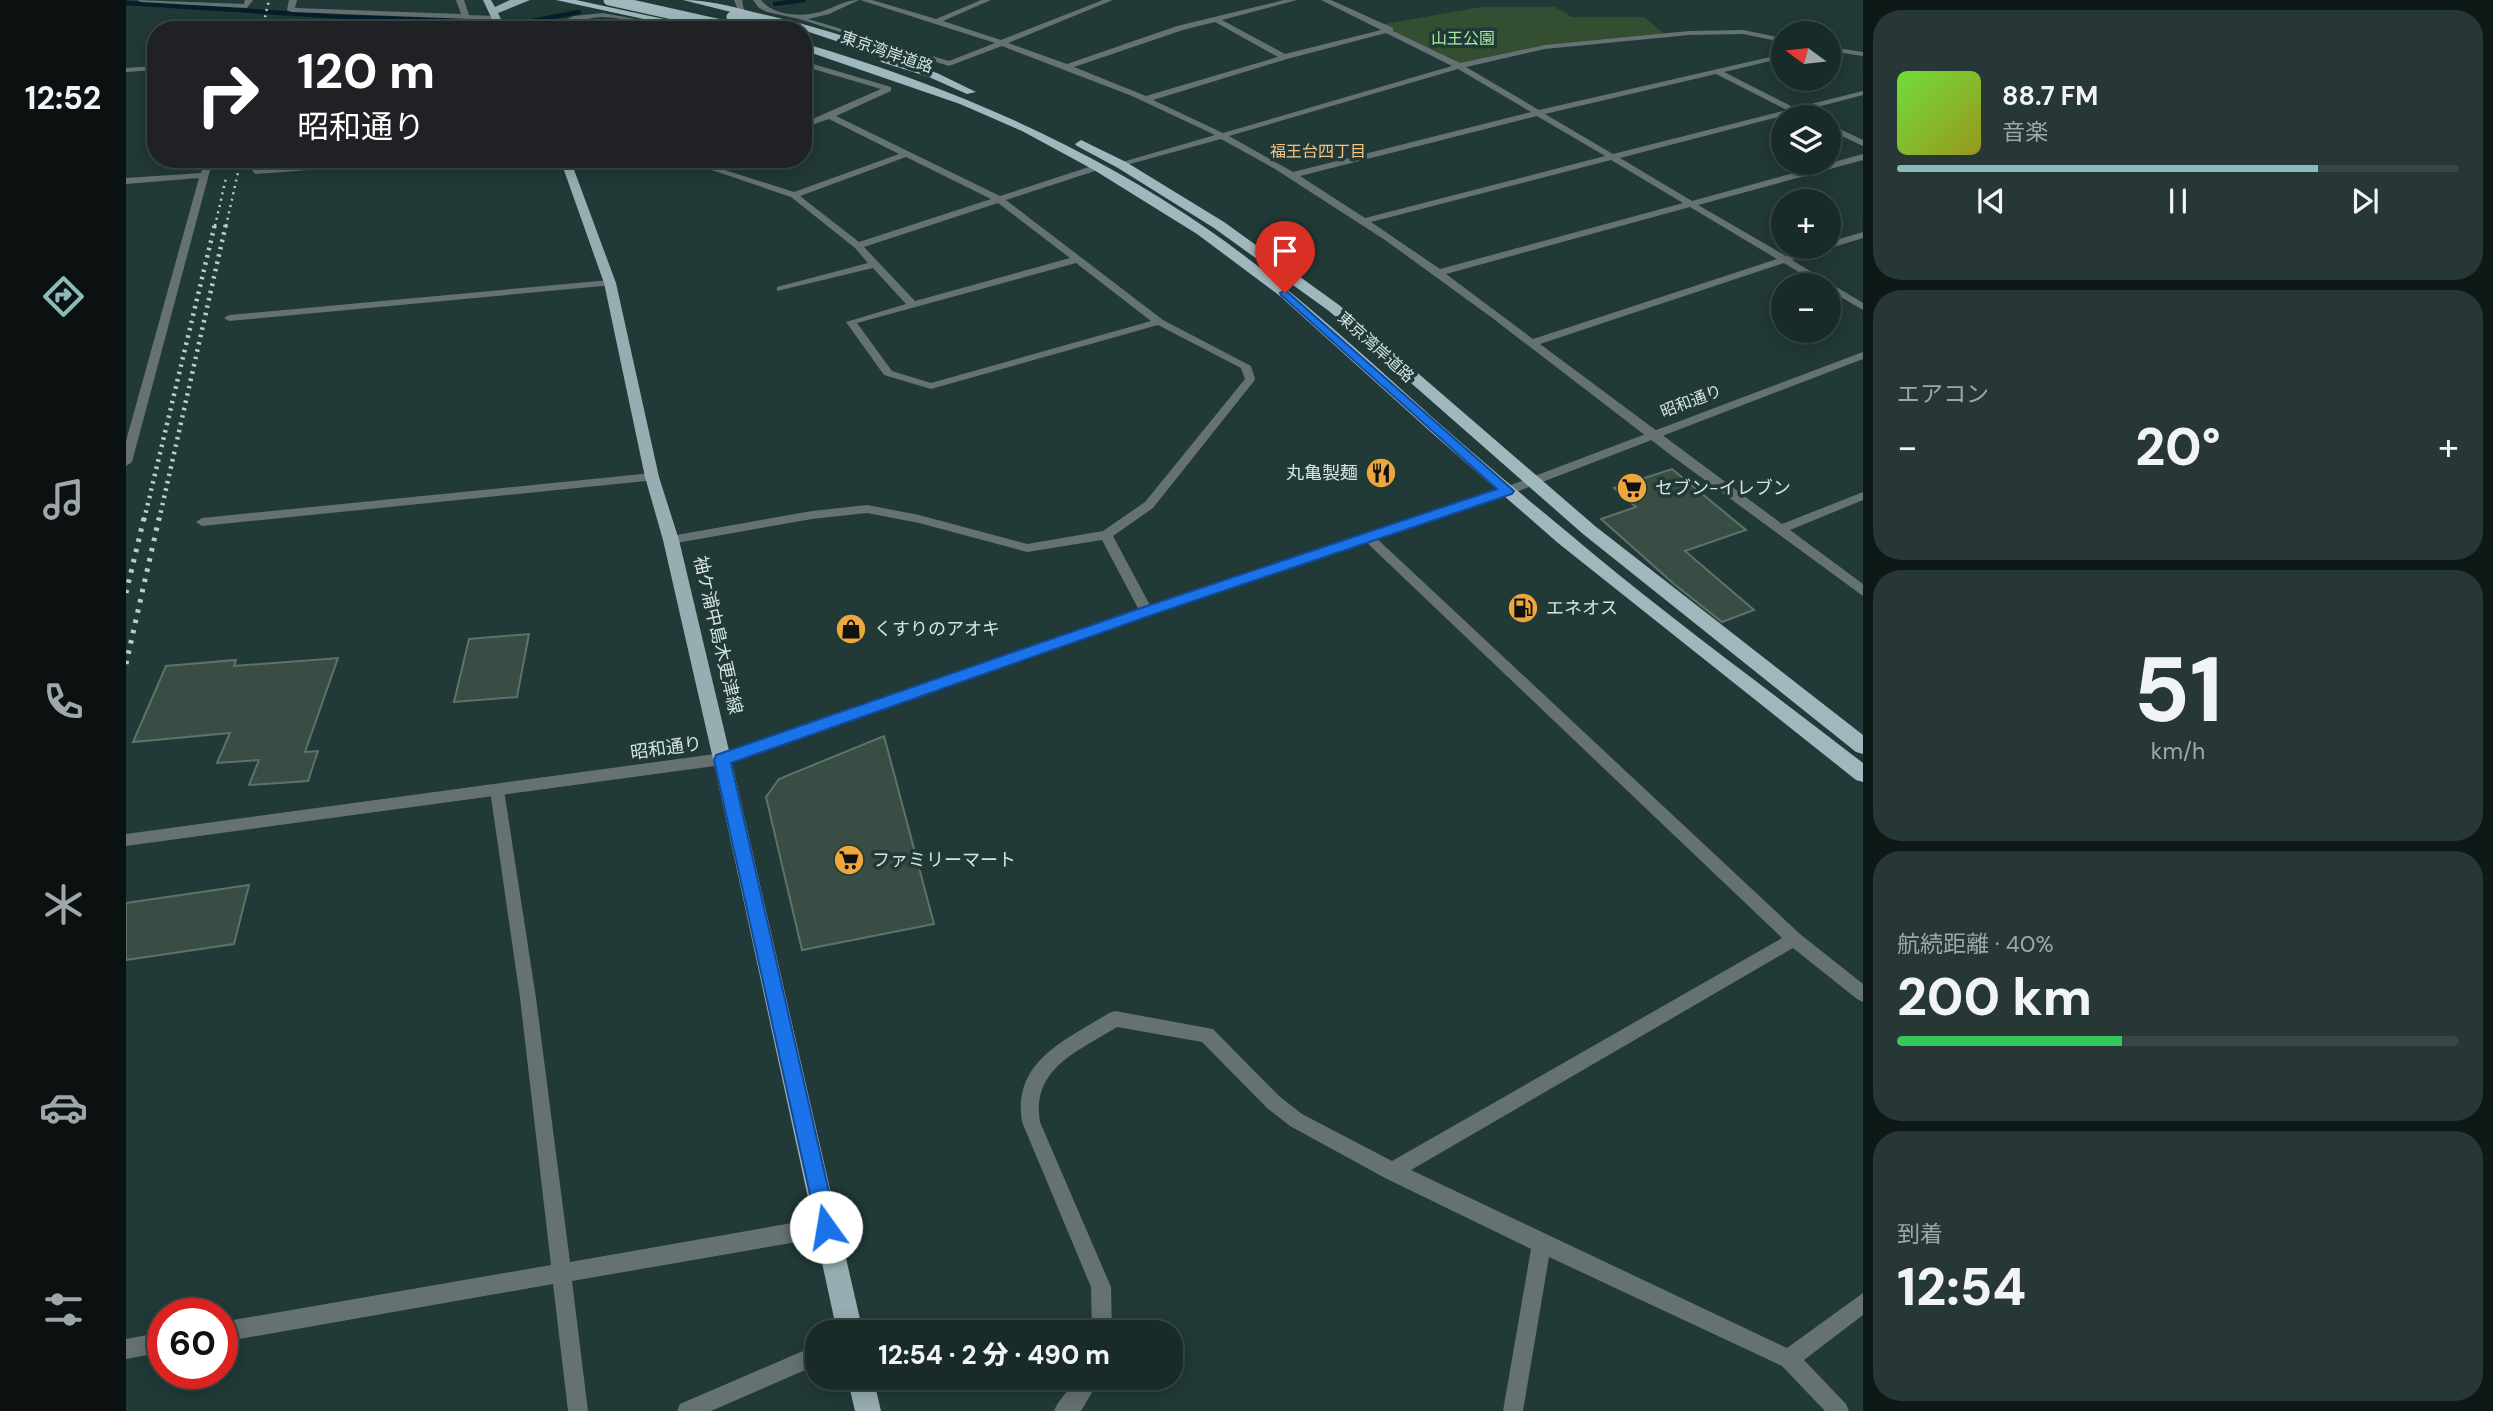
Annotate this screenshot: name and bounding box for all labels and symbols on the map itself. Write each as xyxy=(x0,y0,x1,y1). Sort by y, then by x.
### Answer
north arrow xyxy=(1771,21,1841,91)
street label: 東京湾岸道路 xyxy=(838,26,936,78)
park label: 山王公園 xyxy=(1431,28,1495,49)
district label: 福王台四丁目 xyxy=(1270,141,1366,162)
pin xyxy=(1255,221,1315,293)
street label: 東京湾岸道路 xyxy=(1333,307,1419,387)
street label: 昭和通り xyxy=(1657,380,1725,422)
restaurant icon: 丸亀製麺 xyxy=(1364,456,1398,490)
place label: 丸亀製麺 xyxy=(1286,461,1358,485)
supermarket icon: セブン-イレブン xyxy=(1615,471,1649,505)
place label: セブン-イレブン xyxy=(1655,476,1791,500)
street label: 袖ケ浦中島木更津線 xyxy=(688,553,748,717)
fuel station icon: エネオス xyxy=(1506,591,1540,625)
place label: エネオス xyxy=(1546,596,1618,620)
shop icon: くすりのアオキ xyxy=(834,612,868,646)
place label: くすりのアオキ xyxy=(874,617,1000,641)
street label: 昭和通り xyxy=(629,731,703,765)
supermarket icon: ファミリーマート xyxy=(832,843,866,877)
place label: ファミリーマート xyxy=(872,848,1016,872)
position arrow xyxy=(789,1190,863,1264)
speed limit sign: 60 xyxy=(147,1298,238,1389)

